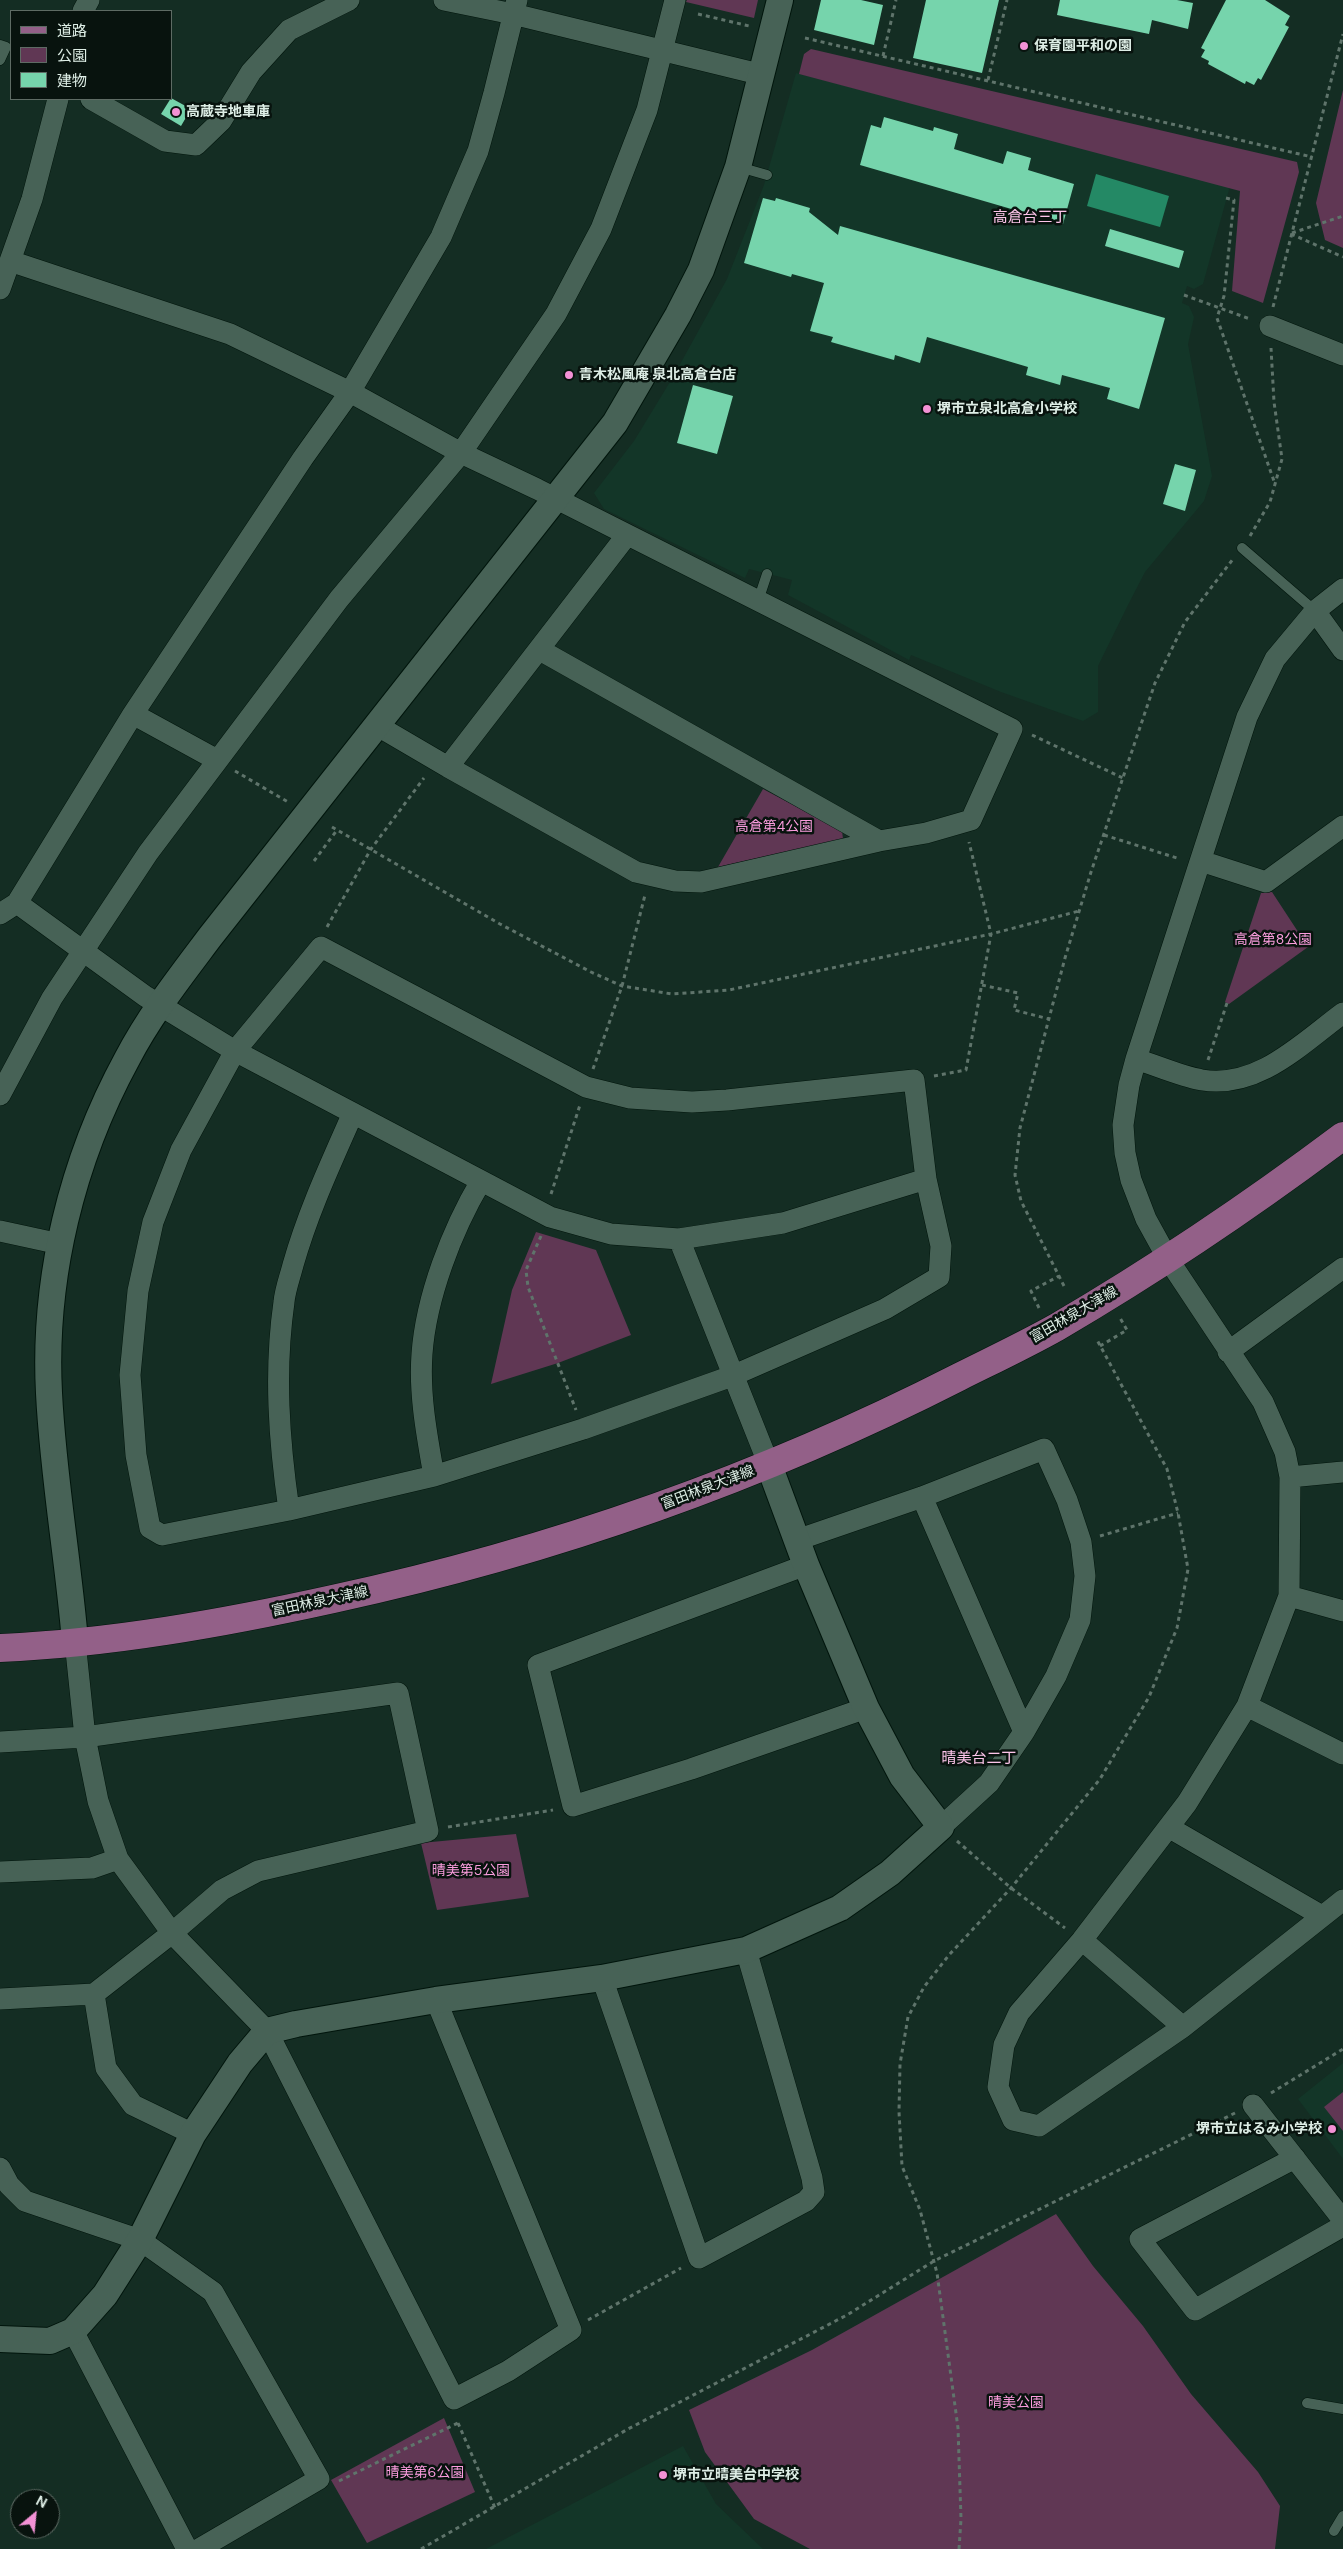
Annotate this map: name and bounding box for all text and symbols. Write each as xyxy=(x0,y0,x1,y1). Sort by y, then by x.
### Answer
legend xyxy=(10,10,172,100)
text: 道路 xyxy=(57,21,87,41)
place label: 保育園平和の園 xyxy=(1034,38,1132,54)
marker: 保育園平和の園 xyxy=(1018,40,1030,52)
text: 公園 xyxy=(57,46,87,66)
text: 建物 xyxy=(57,71,87,91)
place label: 高蔵寺地車庫 xyxy=(186,104,270,120)
marker: 高蔵寺地車庫 xyxy=(170,106,182,118)
district label: 高倉台三丁 xyxy=(993,209,1067,227)
place label: 青木松風庵 泉北高倉台店 xyxy=(579,367,736,383)
marker: 青木松風庵 泉北高倉台店 xyxy=(563,369,575,381)
place label: 堺市立泉北高倉小学校 xyxy=(937,401,1077,417)
marker: 堺市立泉北高倉小学校 xyxy=(921,403,933,415)
park label: 高倉第4公園 xyxy=(735,819,813,835)
park label: 高倉第8公園 xyxy=(1234,932,1312,948)
street label: 富田林泉大津線 xyxy=(1027,1283,1121,1347)
street label: 富田林泉大津線 xyxy=(659,1463,757,1513)
street label: 富田林泉大津線 xyxy=(270,1584,370,1620)
district label: 晴美台二丁 xyxy=(942,1750,1016,1768)
park label: 晴美第5公園 xyxy=(432,1863,510,1879)
place label: 堺市立はるみ小学校 xyxy=(1196,2121,1322,2137)
marker: 堺市立はるみ小学校 xyxy=(1326,2123,1338,2135)
park label: 晴美公園 xyxy=(988,2395,1044,2411)
park label: 晴美第6公園 xyxy=(386,2465,464,2481)
place label: 堺市立晴美台中学校 xyxy=(673,2467,799,2483)
marker: 堺市立晴美台中学校 xyxy=(657,2469,669,2481)
north arrow xyxy=(10,2489,60,2539)
text: N xyxy=(33,2491,50,2512)

